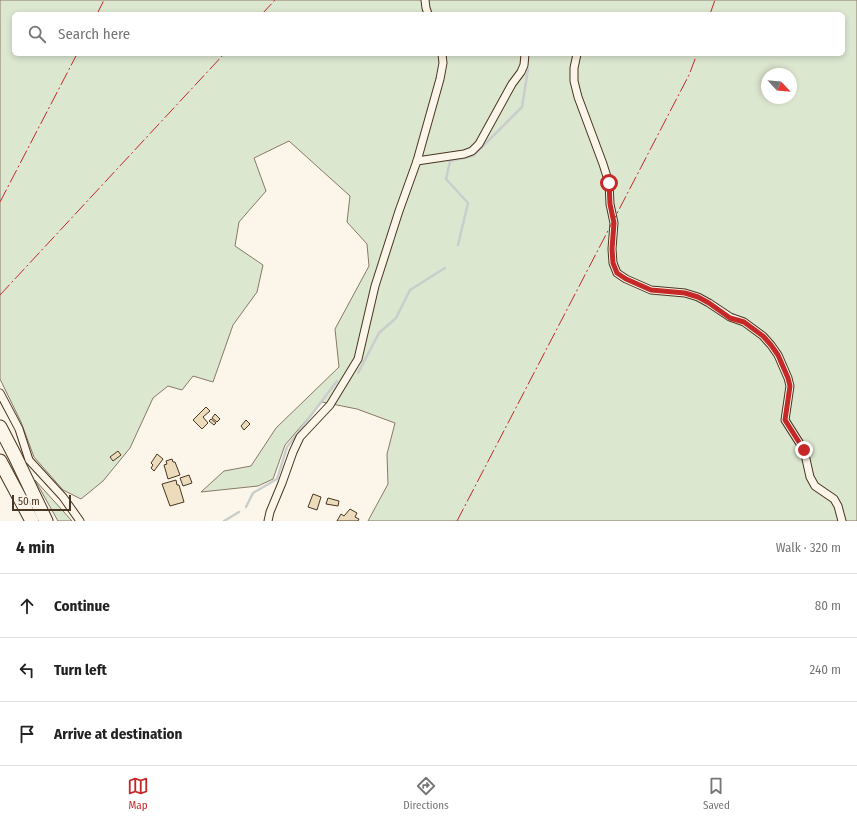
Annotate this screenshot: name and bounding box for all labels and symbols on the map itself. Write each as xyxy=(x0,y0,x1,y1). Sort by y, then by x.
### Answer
north arrow xyxy=(761,68,797,104)
route start xyxy=(600,174,618,192)
route end xyxy=(795,441,813,459)
scale bar xyxy=(12,493,71,512)

